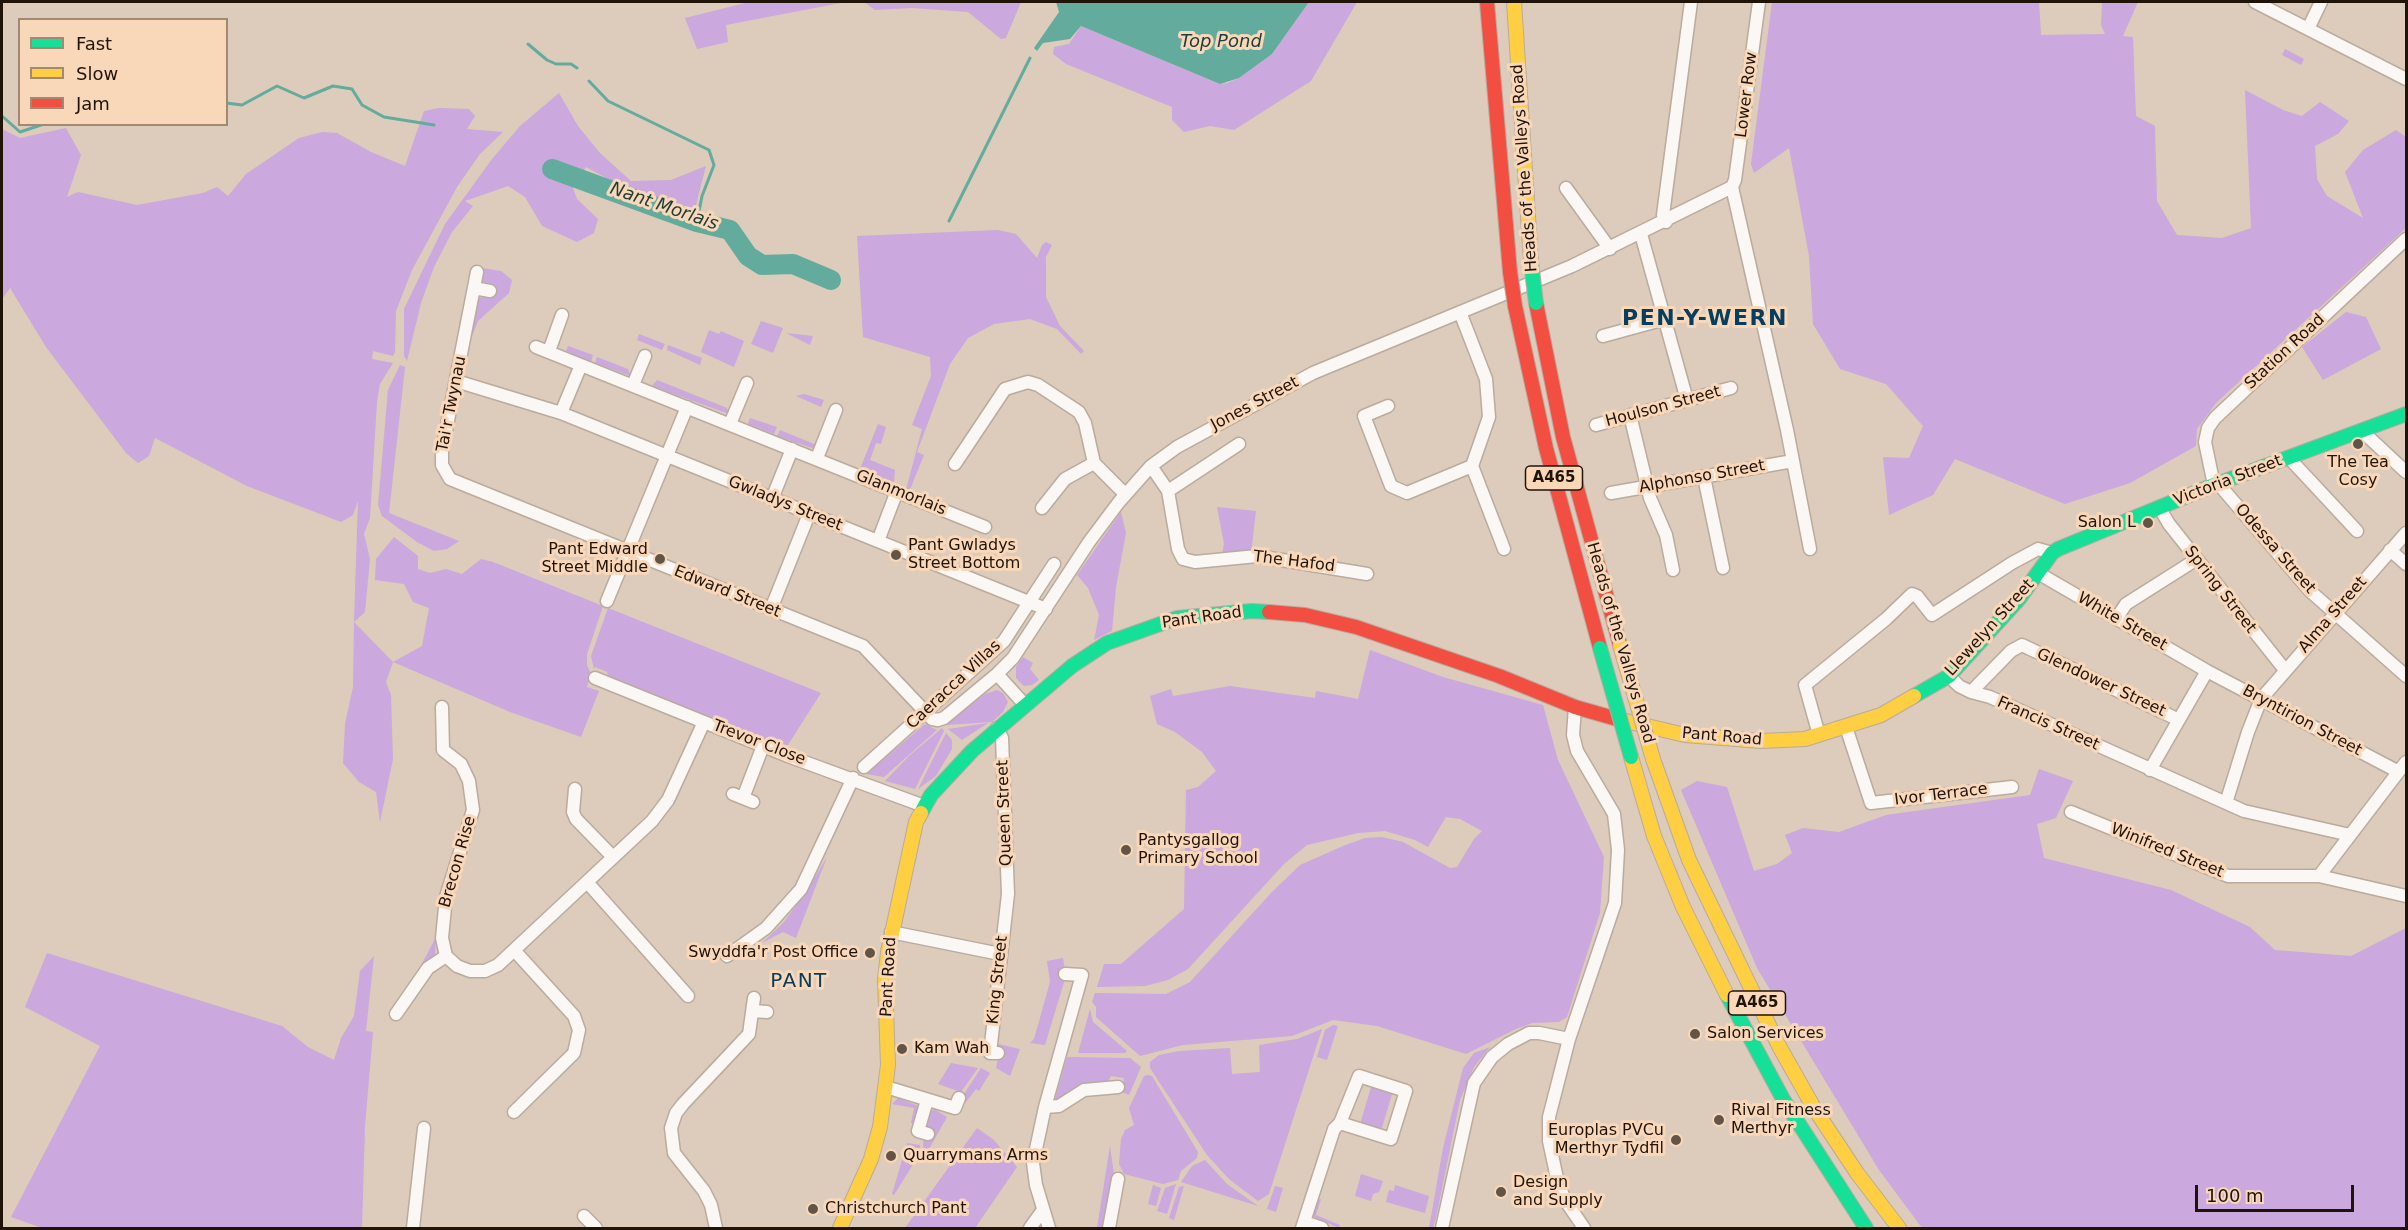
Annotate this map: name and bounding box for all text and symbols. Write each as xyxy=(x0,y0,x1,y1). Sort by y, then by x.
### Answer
legend xyxy=(18,18,228,126)
water label: Top Pond xyxy=(1180,31,1262,53)
text: Fast xyxy=(76,33,112,54)
street label: Lower Row xyxy=(1732,51,1762,139)
text: Slow xyxy=(76,63,118,84)
street label: Heads of the Valleys Road xyxy=(1508,63,1542,273)
text: Jam xyxy=(76,93,110,114)
water label: Nant Morlais xyxy=(607,178,721,236)
district label: PEN-Y-WERN xyxy=(1622,306,1788,332)
street label: Station Road xyxy=(2241,310,2329,394)
street label: Tai'r Twynau xyxy=(433,354,471,454)
street label: Jones Street xyxy=(1208,373,1302,435)
street label: Houlson Street xyxy=(1603,382,1723,432)
marker: The Tea Cosy xyxy=(2351,437,2365,451)
street label: Victoria Street xyxy=(2171,452,2285,510)
place label: The Tea Cosy xyxy=(2327,453,2389,491)
street label: Alphonso Street xyxy=(1638,456,1766,498)
street label: Glanmorlais xyxy=(853,466,949,520)
road number: A465 xyxy=(1526,466,1582,490)
street label: Gwladys Street xyxy=(725,472,845,536)
street label: Odessa Street xyxy=(2231,500,2319,598)
place label: Salon L xyxy=(2078,513,2136,533)
marker: Salon L xyxy=(2141,516,2155,530)
place label: Pant Gwladys Street Bottom xyxy=(908,536,1020,574)
place label: Pant Edward Street Middle xyxy=(541,540,648,578)
street label: Heads of the Valleys Road xyxy=(1582,540,1658,746)
street label: Spring Street xyxy=(2180,543,2260,637)
street label: The Hafod xyxy=(1252,547,1336,577)
marker: Pant Gwladys Street Bottom xyxy=(889,548,903,562)
marker: Pant Edward Street Middle xyxy=(653,552,667,566)
street label: Edward Street xyxy=(671,562,783,622)
street label: Alma Street xyxy=(2295,573,2371,657)
street label: Llewelyn Street xyxy=(1941,576,2039,680)
street label: White Street xyxy=(2074,589,2170,655)
street label: Pant Road xyxy=(1161,603,1243,633)
street label: Caeracca Villas xyxy=(903,636,1005,734)
street label: Glendower Street xyxy=(2034,645,2168,721)
street label: Bryntirion Street xyxy=(2239,681,2365,761)
street label: Francis Street xyxy=(1994,693,2102,755)
street label: Trevor Close xyxy=(710,716,808,770)
street label: Pant Road xyxy=(1681,724,1763,750)
street label: Queen Street xyxy=(994,760,1016,866)
street label: Ivor Terrace xyxy=(1893,780,1989,810)
street label: Brecon Rise xyxy=(436,814,480,910)
street label: Winifred Street xyxy=(2108,820,2226,882)
place label: Pantysgallog Primary School xyxy=(1138,831,1258,869)
marker: Pantysgallog Primary School xyxy=(1119,843,1133,857)
street label: King Street xyxy=(984,935,1012,1025)
street label: Pant Road xyxy=(877,936,901,1018)
place label: Swyddfa'r Post Office xyxy=(688,943,858,963)
marker: Swyddfa'r Post Office xyxy=(863,946,877,960)
district label: PANT xyxy=(770,970,828,994)
road number: A465 xyxy=(1728,991,1786,1015)
place label: Salon Services xyxy=(1707,1024,1824,1044)
marker: Salon Services xyxy=(1688,1027,1702,1041)
place label: Kam Wah xyxy=(914,1039,989,1059)
marker: Kam Wah xyxy=(895,1042,909,1056)
place label: Rival Fitness Merthyr xyxy=(1731,1101,1831,1139)
marker: Rival Fitness Merthyr xyxy=(1712,1113,1726,1127)
place label: Europlas PVCu Merthyr Tydfil xyxy=(1548,1121,1664,1159)
marker: Europlas PVCu Merthyr Tydfil xyxy=(1669,1133,1683,1147)
place label: Quarrymans Arms xyxy=(903,1146,1048,1166)
marker: Quarrymans Arms xyxy=(884,1149,898,1163)
place label: Design and Supply xyxy=(1513,1173,1603,1211)
scale bar xyxy=(2198,1173,2357,1211)
marker: Design and Supply xyxy=(1494,1185,1508,1199)
text: 100 m xyxy=(2206,1185,2264,1206)
place label: Christchurch Pant xyxy=(825,1199,966,1219)
marker: Christchurch Pant xyxy=(806,1202,820,1216)

